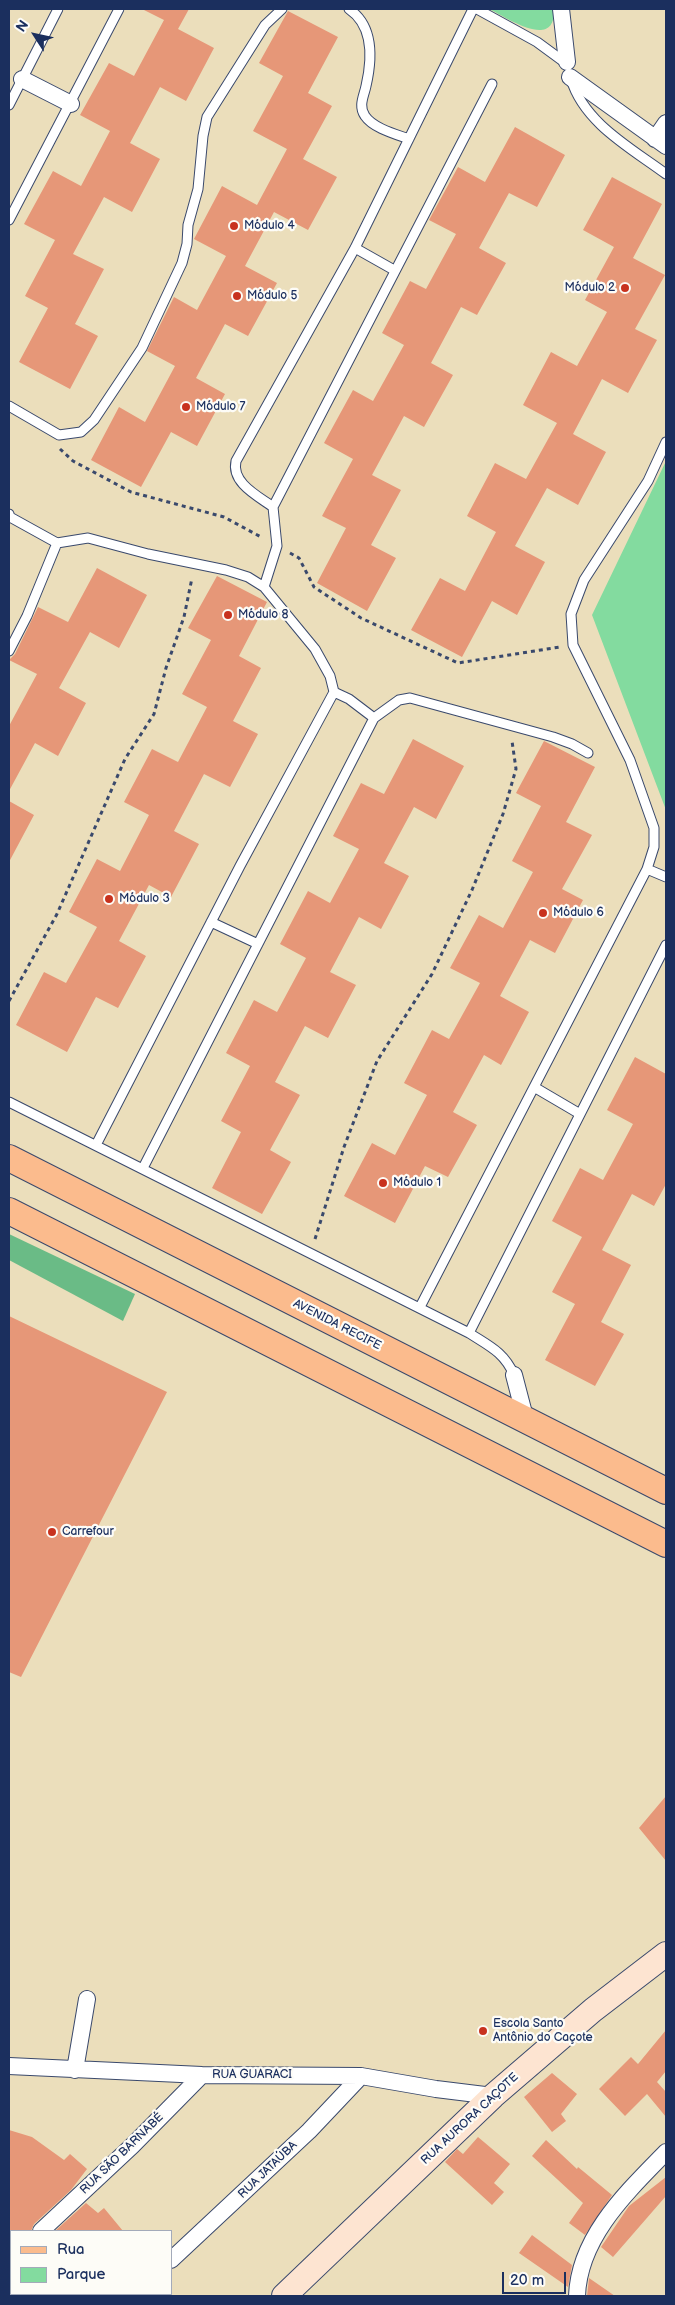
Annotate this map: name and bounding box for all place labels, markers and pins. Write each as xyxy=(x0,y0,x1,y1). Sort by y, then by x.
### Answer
place label: Módulo 4 xyxy=(244,219,295,233)
marker: Módulo 4 xyxy=(228,220,240,232)
place label: Módulo 2 xyxy=(565,281,615,295)
marker: Módulo 2 xyxy=(619,282,631,294)
place label: Módulo 5 xyxy=(247,289,297,303)
marker: Módulo 5 xyxy=(231,290,243,302)
place label: Módulo 7 xyxy=(196,400,245,414)
marker: Módulo 7 xyxy=(180,401,192,413)
place label: Módulo 8 xyxy=(238,608,288,622)
marker: Módulo 8 xyxy=(222,609,234,621)
place label: Módulo 3 xyxy=(119,892,170,906)
marker: Módulo 3 xyxy=(103,893,115,905)
place label: Módulo 6 xyxy=(553,906,604,920)
marker: Módulo 6 xyxy=(537,907,549,919)
place label: Módulo 1 xyxy=(393,1176,441,1190)
marker: Módulo 1 xyxy=(377,1177,389,1189)
place label: Carrefour xyxy=(62,1525,114,1539)
marker: Carrefour xyxy=(46,1526,58,1538)
place label: Escola Santo Antônio do Caçote xyxy=(493,2017,593,2045)
marker: Escola Santo Antônio do Caçote xyxy=(477,2025,489,2037)

